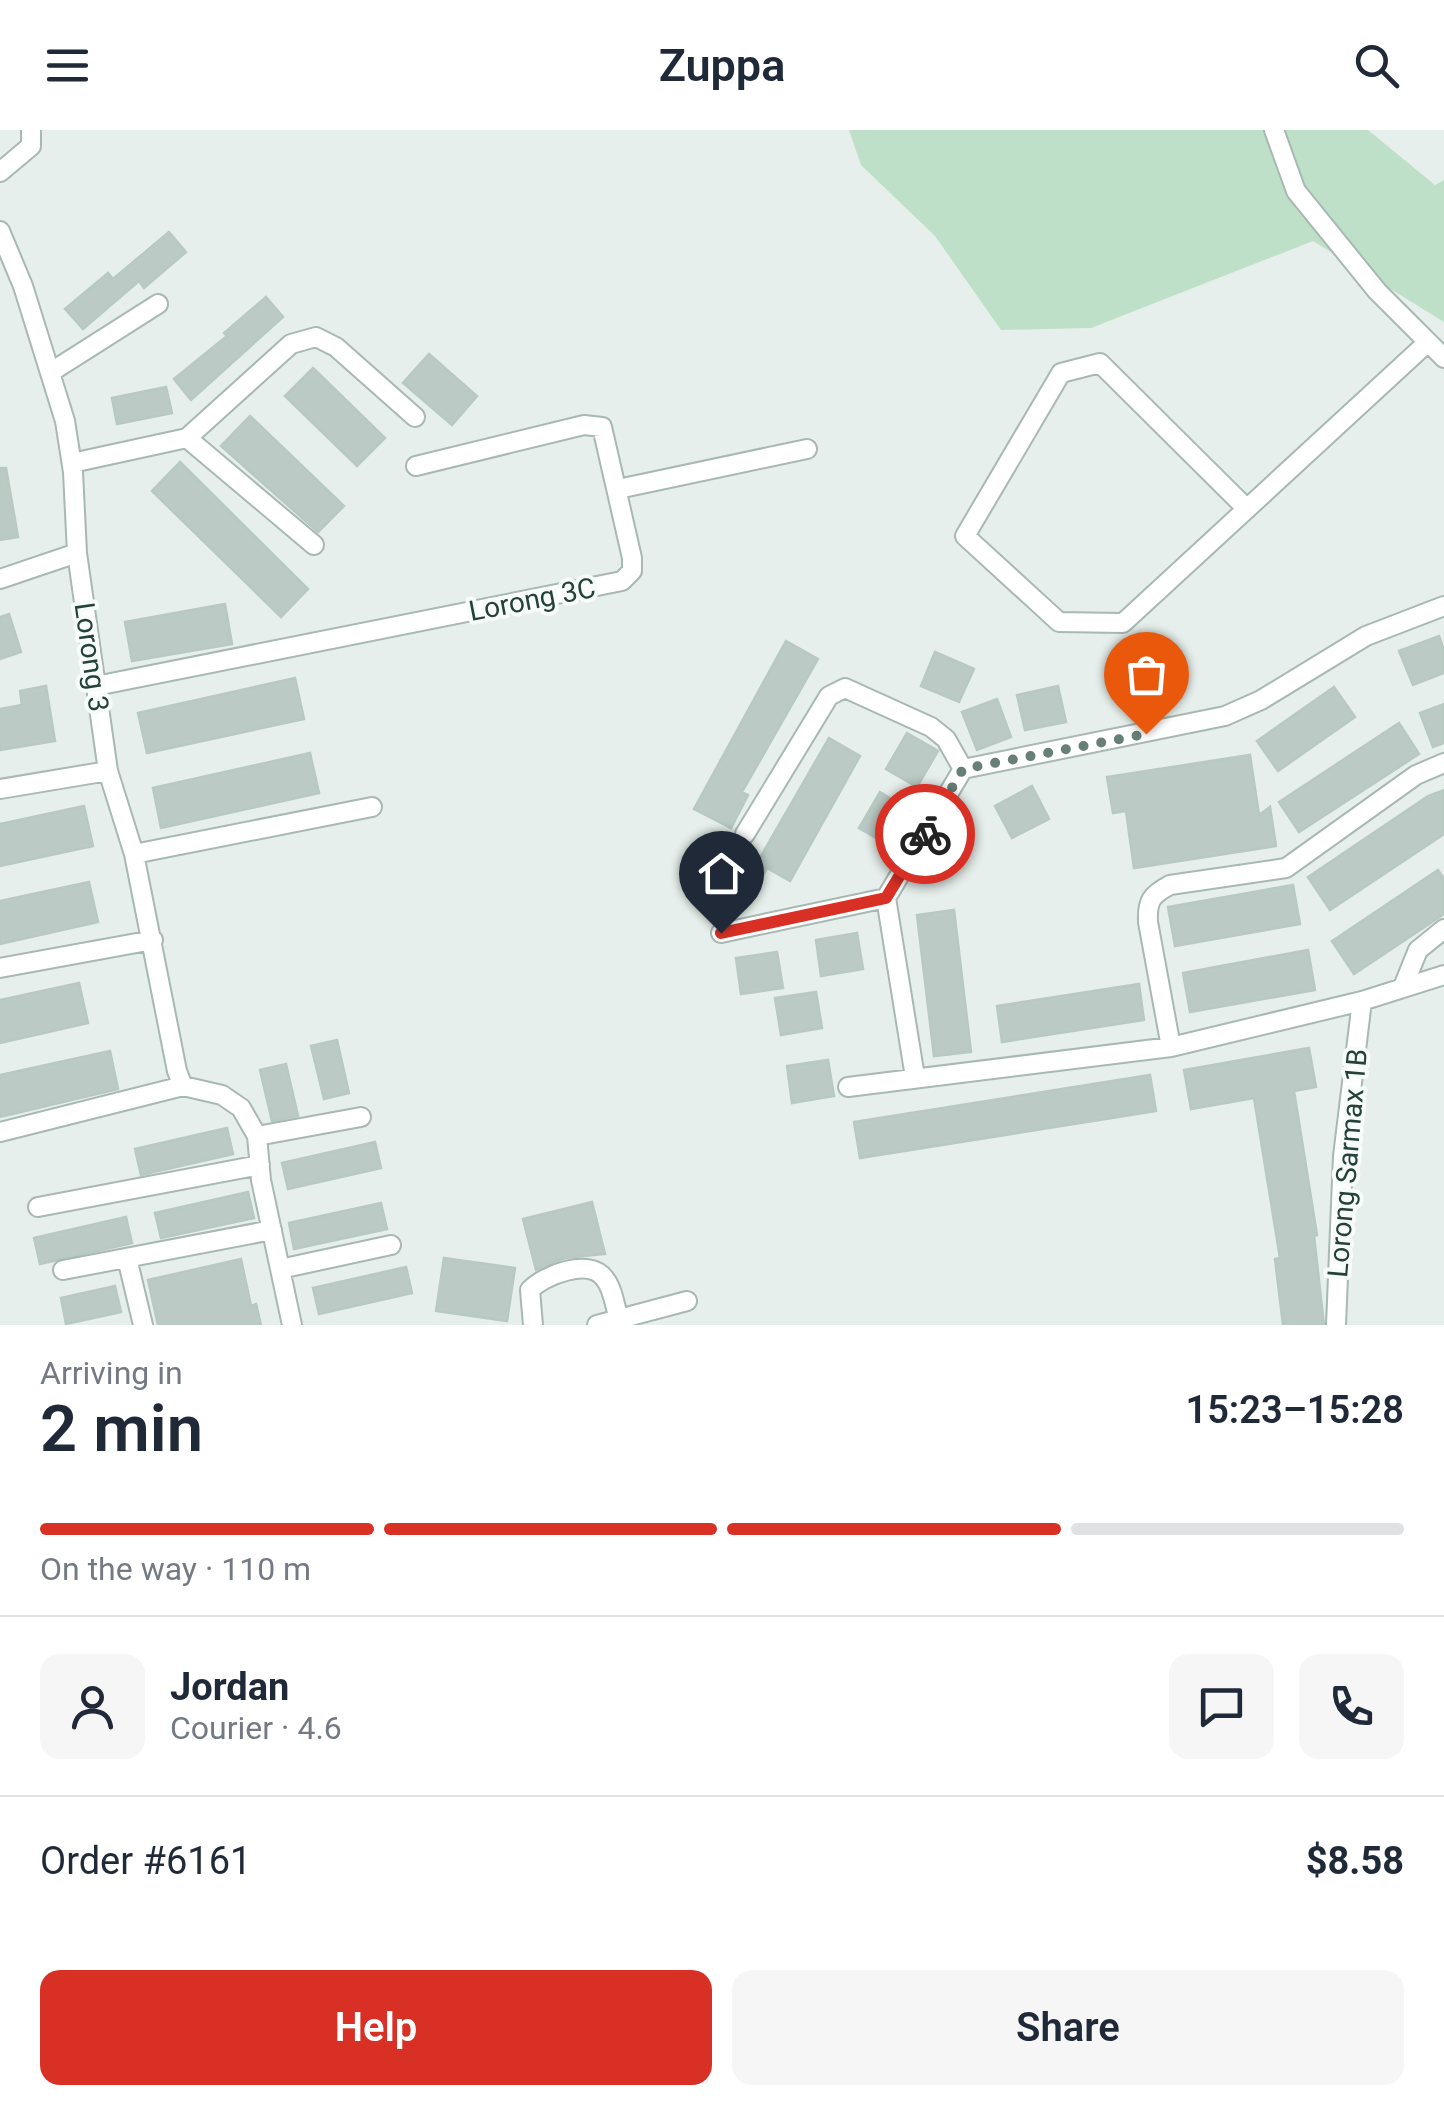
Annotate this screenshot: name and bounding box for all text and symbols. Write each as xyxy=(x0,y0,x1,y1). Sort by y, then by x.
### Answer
icon: menu xyxy=(40,38,95,93)
icon: search xyxy=(1349,38,1404,93)
text: Zuppa xyxy=(659,39,785,92)
street label: Lorong 3C xyxy=(466,571,598,628)
street label: Lorong 3 xyxy=(68,600,116,714)
pin xyxy=(1104,632,1189,735)
icon: bag xyxy=(1119,647,1174,702)
courier xyxy=(875,784,975,884)
icon: bike xyxy=(898,807,953,862)
pin xyxy=(679,831,764,934)
icon: home xyxy=(694,846,749,901)
street label: Lorong Sarmax 1B xyxy=(1321,1047,1374,1279)
text: Arriving in xyxy=(40,1354,183,1392)
text: 15:23–15:28 xyxy=(1185,1388,1404,1432)
text: 2 min xyxy=(40,1391,203,1467)
text: On the way · 110 m xyxy=(40,1550,311,1588)
button: person xyxy=(40,1654,145,1759)
button: chat xyxy=(1169,1654,1274,1759)
button: phone xyxy=(1299,1654,1404,1759)
text: Jordan xyxy=(170,1665,289,1709)
text: Courier · 4.6 xyxy=(170,1709,342,1747)
text: Order #6161 xyxy=(40,1839,251,1883)
text: $8.58 xyxy=(1306,1839,1404,1883)
button: Help xyxy=(40,1970,712,2085)
button: Share xyxy=(732,1970,1404,2085)

